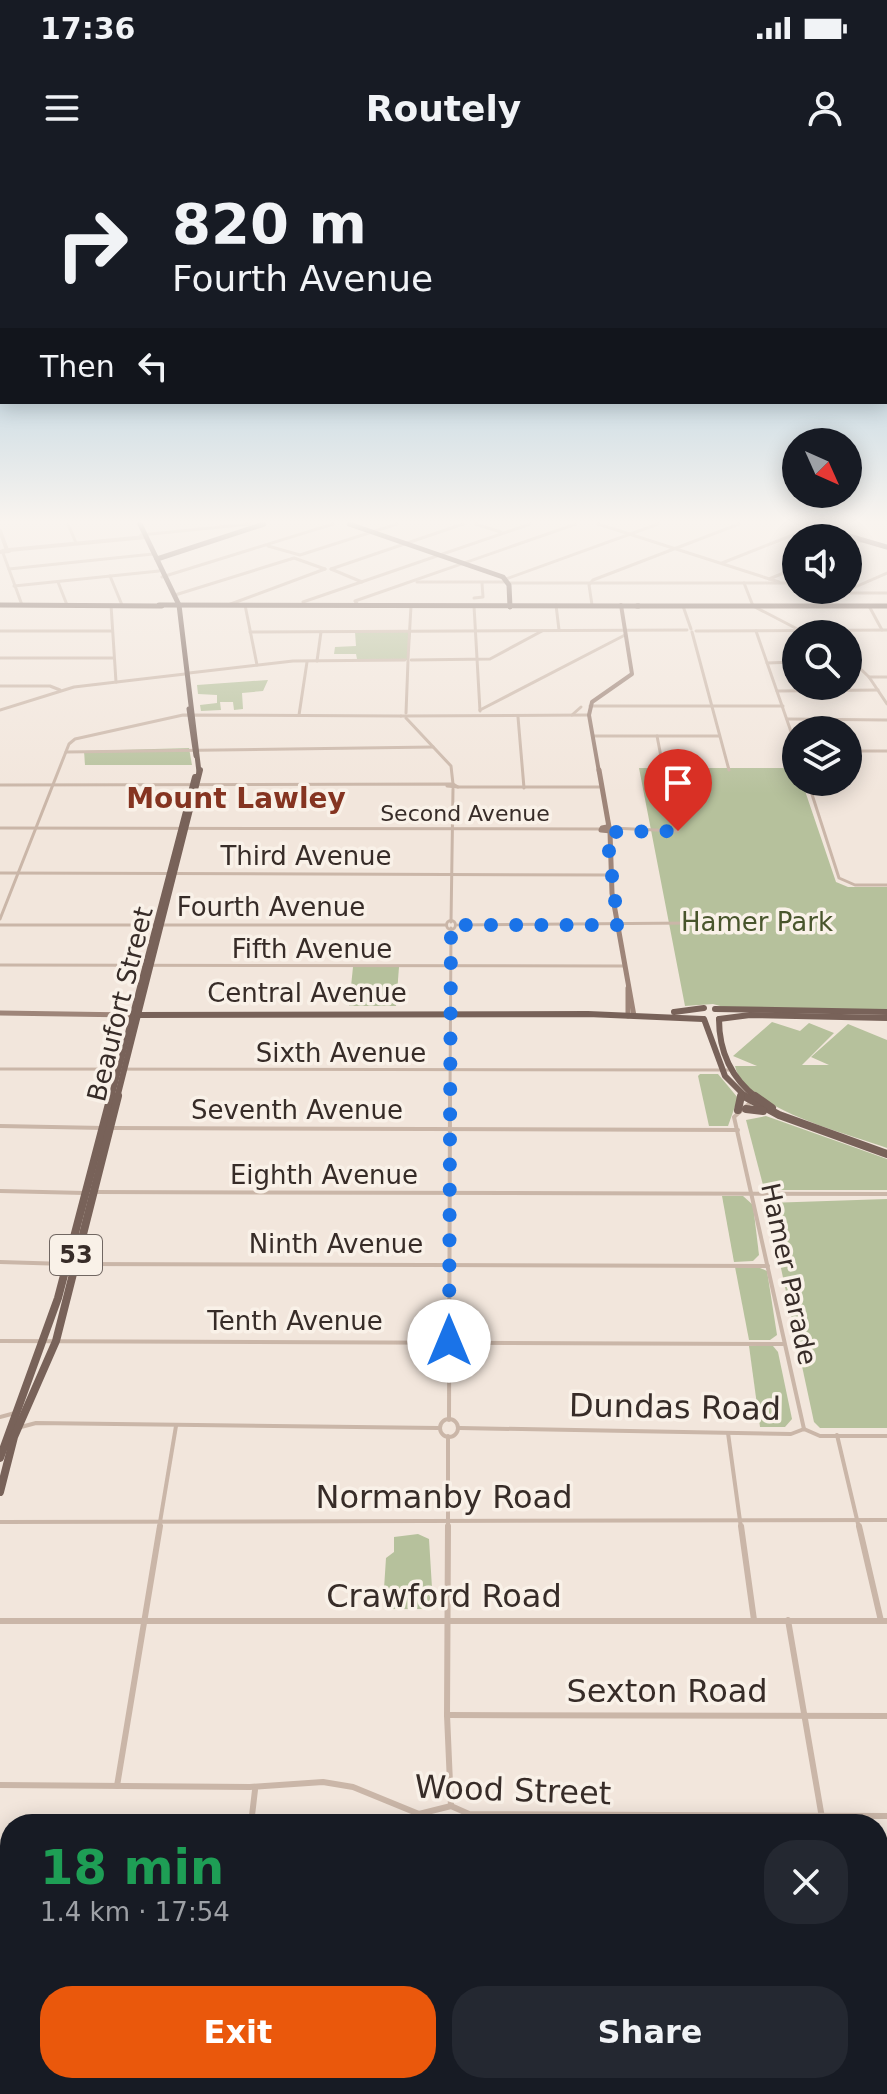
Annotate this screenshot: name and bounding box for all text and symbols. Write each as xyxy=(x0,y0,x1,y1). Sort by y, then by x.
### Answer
text: 17:36 xyxy=(40,11,136,46)
icon: menu xyxy=(40,86,84,130)
icon: person xyxy=(803,86,847,130)
text: Routely xyxy=(366,88,521,129)
text: 820 m xyxy=(172,191,367,256)
icon: right xyxy=(40,192,144,296)
text: Fourth Avenue xyxy=(172,258,433,299)
icon: left xyxy=(131,344,175,388)
text: Then xyxy=(40,349,115,384)
north arrow xyxy=(782,428,862,508)
map controls xyxy=(782,428,862,796)
button: sound xyxy=(782,524,862,604)
button: search xyxy=(782,620,862,700)
button: layers xyxy=(782,716,862,796)
pin xyxy=(644,749,712,831)
icon: arrive xyxy=(656,761,700,805)
district label: Mount Lawley xyxy=(126,782,346,815)
street label: Second Avenue xyxy=(380,801,550,826)
street label: Third Avenue xyxy=(219,841,392,871)
street label: Fourth Avenue xyxy=(177,892,365,922)
street label: Beaufort Street xyxy=(81,904,159,1104)
park label: Hamer Park xyxy=(681,907,833,937)
street label: Fifth Avenue xyxy=(232,934,392,964)
street label: Central Avenue xyxy=(207,978,407,1008)
street label: Sixth Avenue xyxy=(256,1038,426,1068)
street label: Seventh Avenue xyxy=(191,1095,403,1125)
street label: Eighth Avenue xyxy=(230,1160,418,1190)
street label: Hamer Parade xyxy=(755,1180,823,1368)
street label: Ninth Avenue xyxy=(249,1229,423,1259)
road number: 53 xyxy=(50,1235,102,1275)
position arrow xyxy=(407,1299,491,1383)
street label: Tenth Avenue xyxy=(206,1306,383,1336)
street label: Dundas Road xyxy=(569,1386,781,1428)
street label: Normanby Road xyxy=(316,1478,572,1516)
street label: Crawford Road xyxy=(326,1577,562,1615)
street label: Sexton Road xyxy=(566,1672,768,1710)
street label: Wood Street xyxy=(414,1768,612,1812)
text: 18 min xyxy=(40,1839,224,1895)
button: close xyxy=(764,1840,848,1924)
text: 1.4 km · 17:54 xyxy=(40,1897,230,1927)
button: Exit xyxy=(40,1986,436,2078)
button: Share xyxy=(452,1986,848,2078)

